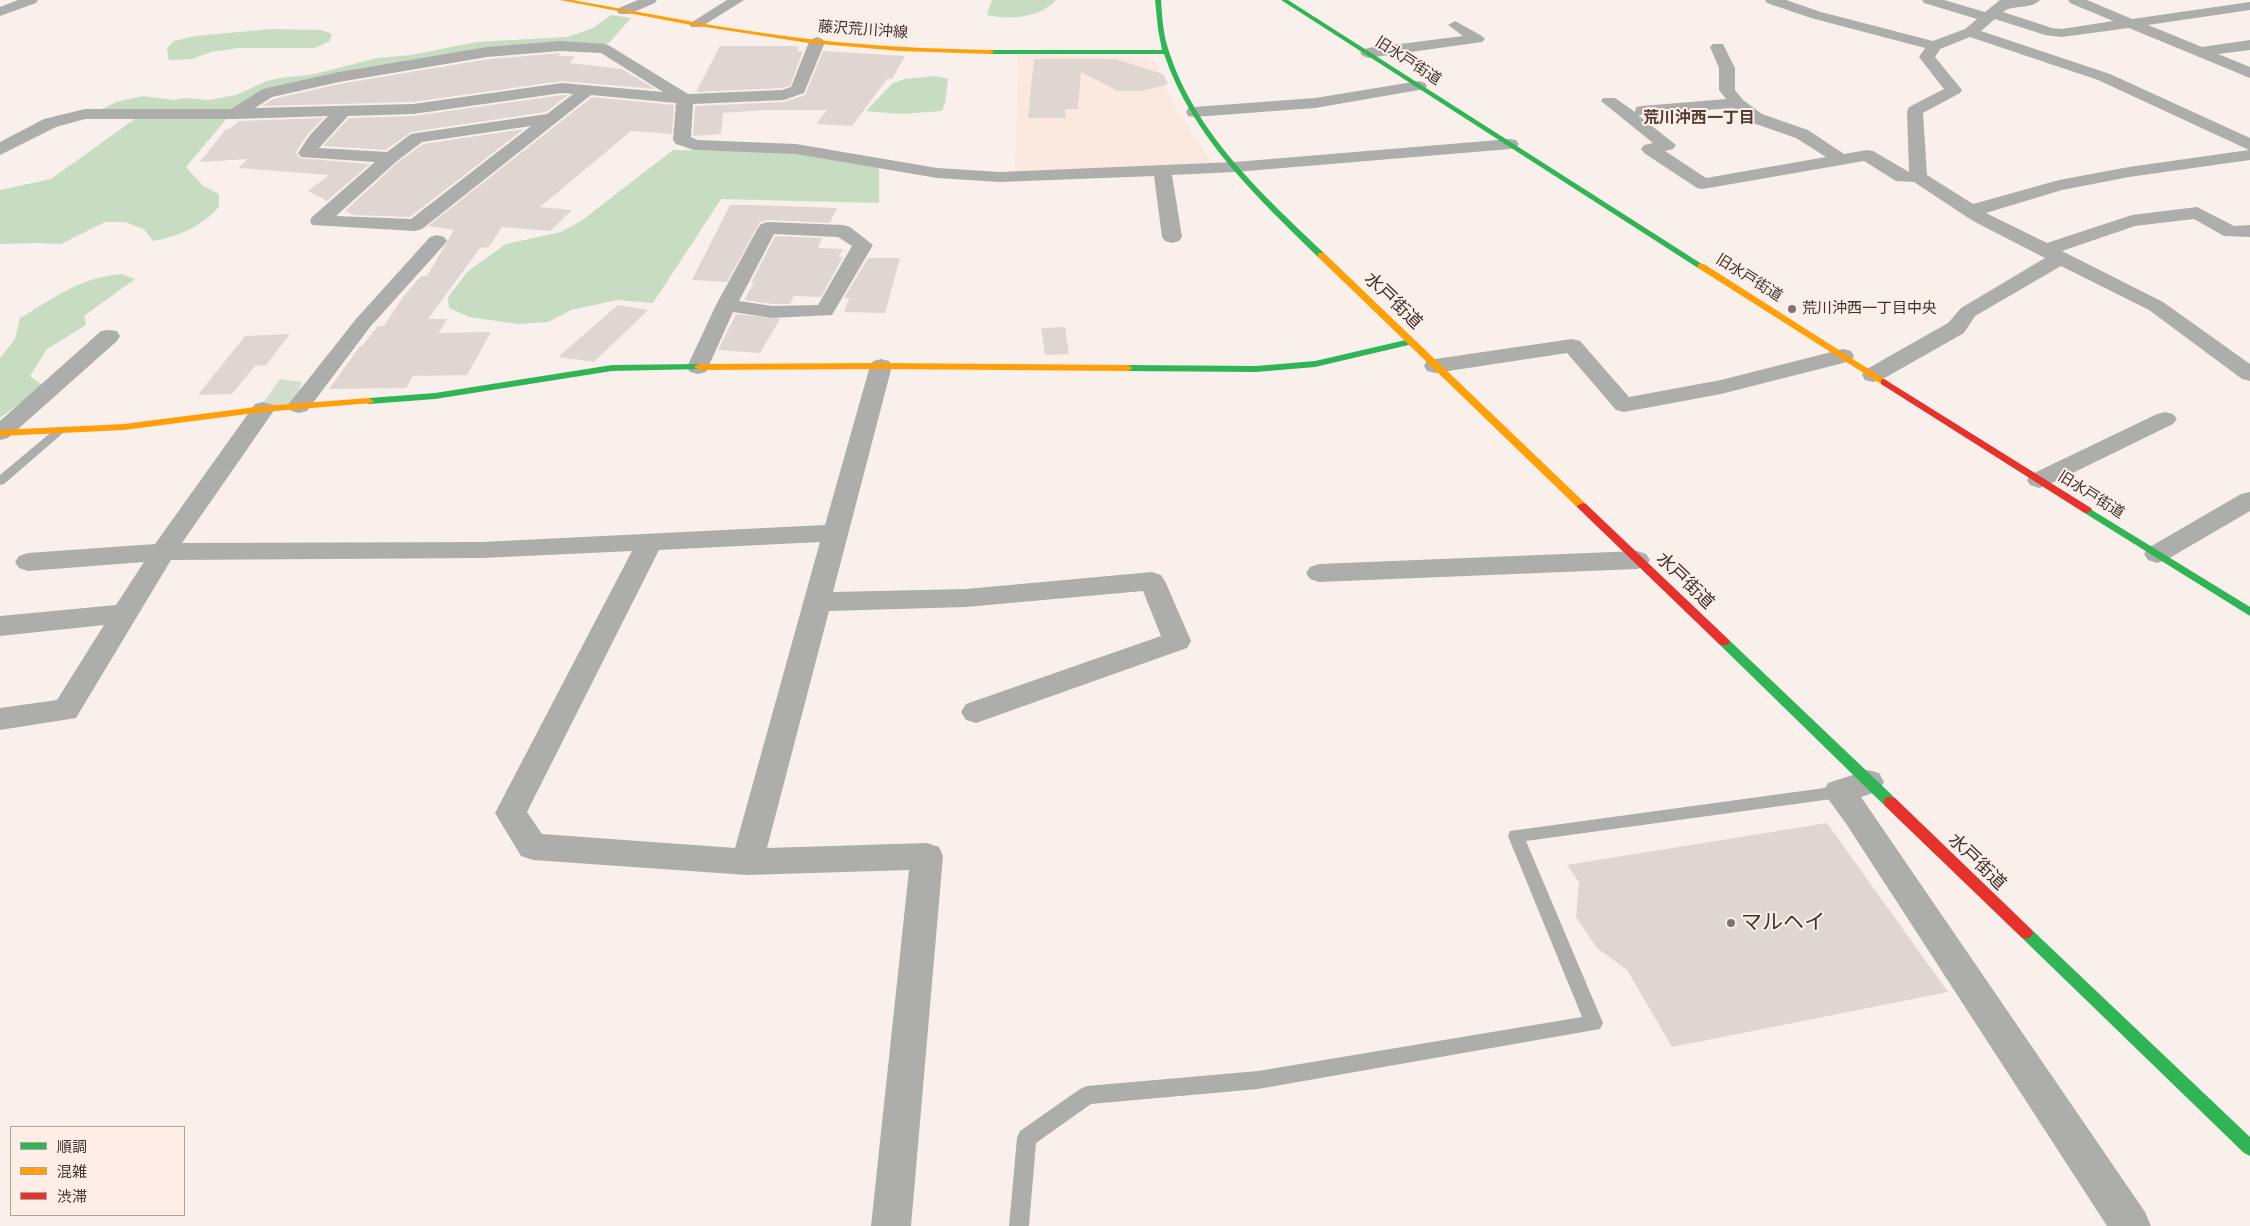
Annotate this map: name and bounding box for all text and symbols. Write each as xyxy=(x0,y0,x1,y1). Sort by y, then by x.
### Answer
street label: 藤沢荒川沖線 xyxy=(817,18,909,42)
street label: 旧水戸街道 xyxy=(1372,33,1444,89)
district label: 荒川沖西一丁目 xyxy=(1643,108,1755,128)
street label: 旧水戸街道 xyxy=(1712,250,1786,306)
street label: 水戸街道 xyxy=(1360,268,1426,334)
place label: 荒川沖西一丁目中央 xyxy=(1802,300,1937,318)
marker: 荒川沖西一丁目中央 xyxy=(1786,303,1798,315)
street label: 旧水戸街道 xyxy=(2054,467,2128,523)
street label: 水戸街道 xyxy=(1652,548,1718,614)
street label: 水戸街道 xyxy=(1944,829,2010,895)
place label: マルヘイ xyxy=(1741,910,1825,936)
marker: マルヘイ xyxy=(1725,917,1737,929)
legend xyxy=(10,1126,185,1216)
text: 順調 xyxy=(57,1137,87,1156)
text: 混雑 xyxy=(57,1162,87,1181)
text: 渋滞 xyxy=(57,1187,87,1206)

